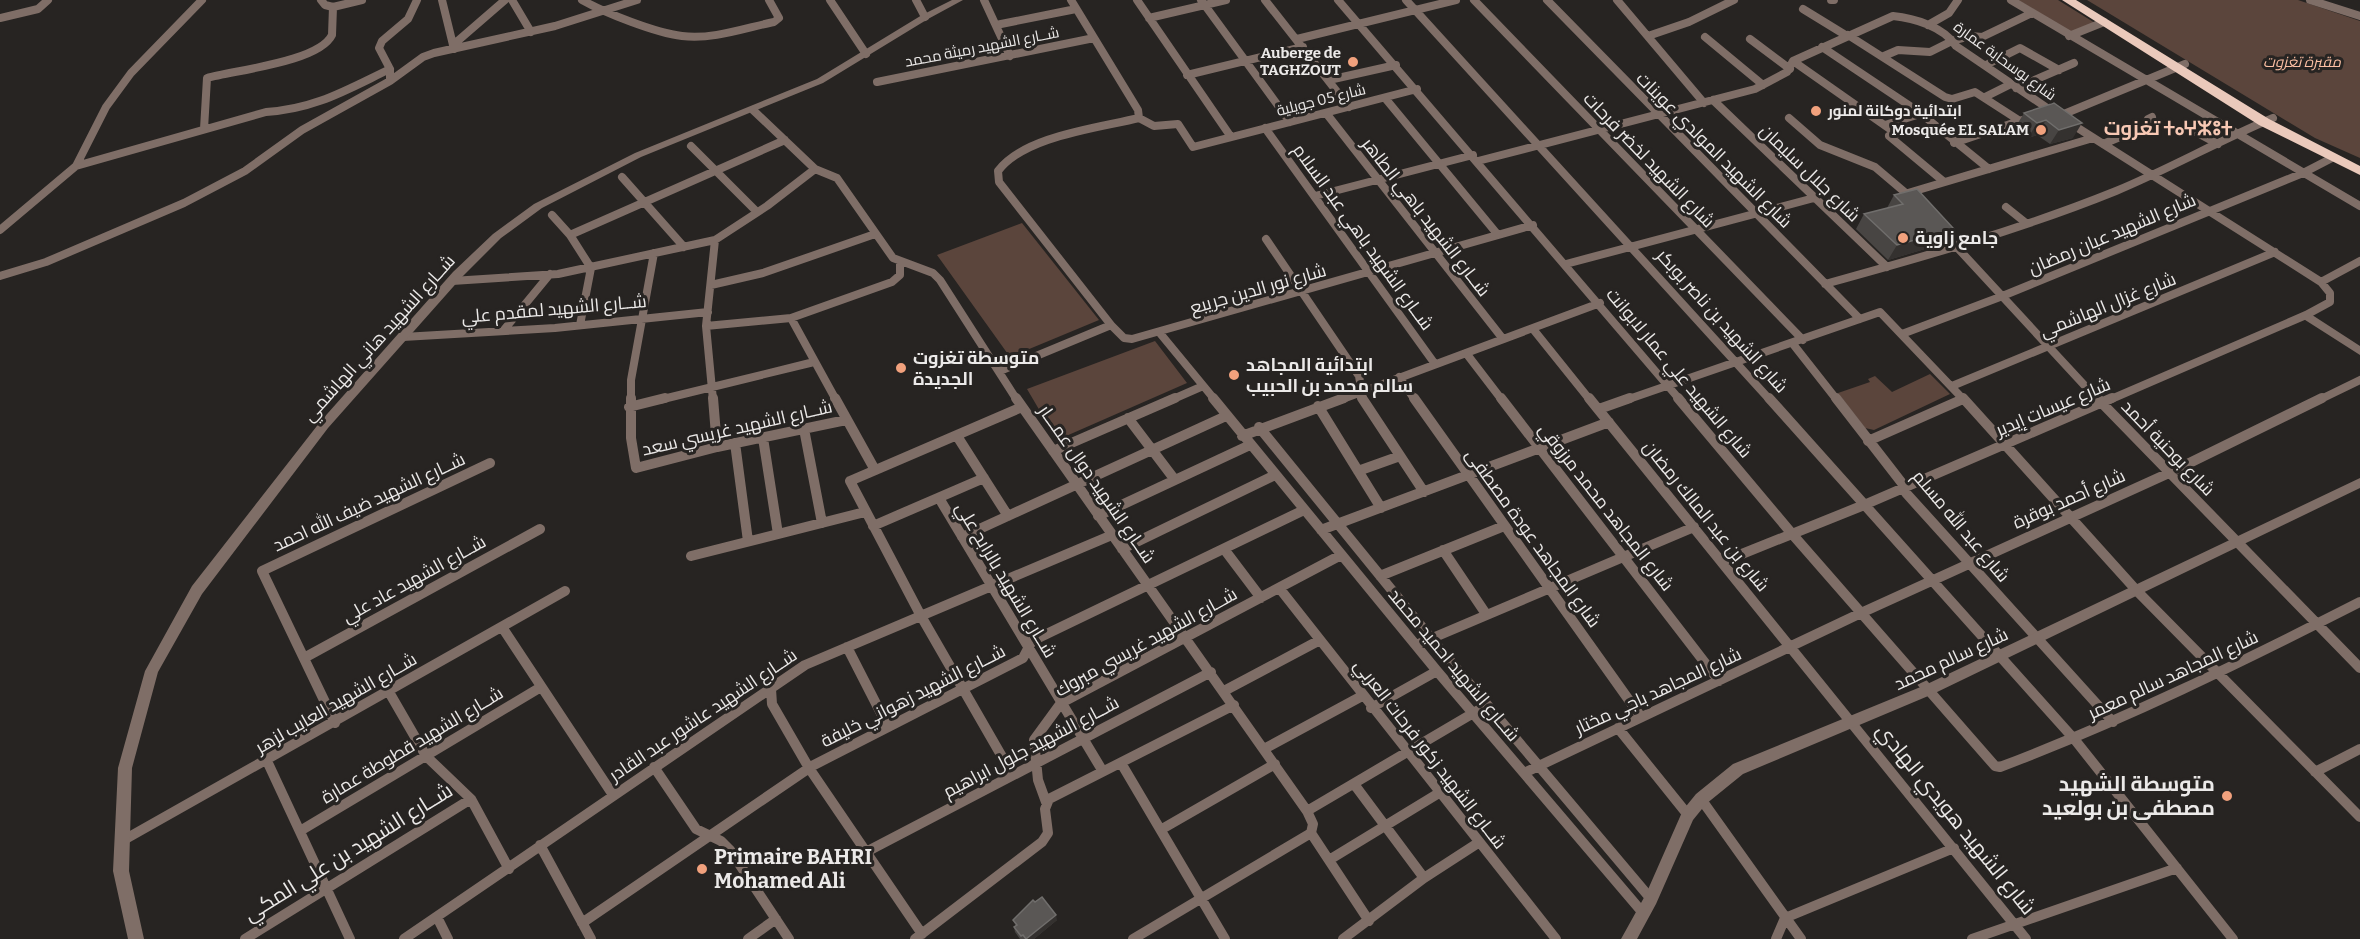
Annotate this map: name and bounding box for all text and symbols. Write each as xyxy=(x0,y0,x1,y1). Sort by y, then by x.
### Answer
street label: شارع بوسحابة عمارة xyxy=(1949,18,2060,106)
street label: شــارع الشهيد رميثة محمد xyxy=(903,23,1061,73)
place label: Auberge de TAGHZOUT xyxy=(1260,44,1341,79)
park label: مقبرة تغزوت xyxy=(2263,53,2341,71)
marker: Auberge de TAGHZOUT xyxy=(1346,55,1360,69)
street label: شارع الشهيد المولدي عوينات xyxy=(1629,67,1797,235)
street label: شارع 05 جويلية xyxy=(1274,80,1368,122)
street label: شارع الشهيد لخضر فرحات xyxy=(1578,88,1719,233)
place label: ابتدائية دوكانة لمنور xyxy=(1827,102,1962,120)
marker: ابتدائية دوكانة لمنور xyxy=(1809,104,1823,118)
district label: تغزوت ⵜⴰⵖⵣⵓⵜ xyxy=(2104,116,2232,140)
street label: شارع جلال سليمان xyxy=(1754,119,1865,227)
place label: Mosquée EL SALAM xyxy=(1891,121,2029,139)
marker: Mosquée EL SALAM xyxy=(2034,123,2048,137)
street label: شــارع الشهيد باهي الطاهر xyxy=(1354,132,1495,303)
street label: شــارع الشهيد باهي عبد السلام xyxy=(1286,140,1438,336)
street label: شارع الشهيد عبان رمضان xyxy=(2025,189,2200,280)
place label: جامع زاوية xyxy=(1915,227,1998,250)
marker: جامع زاوية xyxy=(1896,231,1910,245)
street label: شارع الشهيد بن ناصر بوبكر xyxy=(1650,244,1792,398)
street label: شــارع الشهيد هاني الهاشمي xyxy=(298,250,462,428)
street label: شارع نور الدين جريبع xyxy=(1187,259,1329,320)
street label: شارع غزال الهاشمي xyxy=(2037,268,2180,345)
street label: شارع الشهيد علي عمار لابوانت xyxy=(1599,284,1757,464)
street label: شــارع الشهيد لمقدم علي xyxy=(460,290,648,331)
place label: متوسطة تغزوت الجديدة xyxy=(913,347,1039,390)
place label: ابتدائية المجاهد سالم محمد بن الحبيب xyxy=(1246,354,1413,398)
marker: متوسطة تغزوت الجديدة xyxy=(894,361,908,375)
marker: ابتدائية المجاهد سالم محمد بن الحبيب xyxy=(1227,368,1241,382)
street label: شارع عيسات إيدير xyxy=(1991,373,2114,442)
street label: شــارع الشهيد غريسي سعد xyxy=(640,395,835,463)
street label: شارع بوحنية أحمد xyxy=(2116,395,2219,501)
street label: شــارع الشهيد دوال عمـــار xyxy=(1033,400,1160,568)
street label: شارع المجاهد محمد مرزوقي xyxy=(1531,419,1678,597)
street label: شارع بن عبد المالك رمضان xyxy=(1637,436,1774,597)
street label: شارع المجاهد عودة مصطفى xyxy=(1460,444,1605,632)
street label: شــارع الشهيد ضيف الله احمد xyxy=(269,447,469,557)
street label: شارع أحمد بوقرة xyxy=(2009,464,2129,535)
street label: شارع عبد الله مسلم xyxy=(1907,465,2015,587)
street label: شــارع الشهيد بالرابح علي xyxy=(948,498,1061,663)
street label: شــارع الشهيد عاد علي xyxy=(338,530,491,630)
street label: شــارع الشهيد غريسي مبروك xyxy=(1051,583,1242,703)
street label: شــارع الشهيد احميد محمد xyxy=(1383,584,1524,747)
street label: شارع سالم محمد xyxy=(1890,623,2012,696)
street label: شارع المجاهد سالم معمر xyxy=(2083,626,2262,725)
street label: شــارع الشهيد زهواني خليفة xyxy=(817,640,1010,755)
street label: شارع المجاهد باجي مختار xyxy=(1570,643,1746,742)
street label: شــارع الشهيد عاشور عبد القادر xyxy=(604,644,802,788)
street label: شــارع الشهيد العايب لزهر xyxy=(250,648,421,760)
street label: شــارع الشهيد زكور فرحات العربي xyxy=(1347,655,1511,855)
street label: شــارع الشهيد قطوطة عمارة xyxy=(317,682,508,809)
street label: شــارع الشهيد جلول ابراهيم xyxy=(939,691,1123,804)
street label: شارع الشهيد هويدي الهادي xyxy=(1868,718,2041,922)
place label: متوسطة الشهيد مصطفى بن بولعيد xyxy=(2042,771,2215,821)
street label: شــارع الشهيد بن علي المكي xyxy=(239,777,459,930)
marker: متوسطة الشهيد مصطفى بن بولعيد xyxy=(2220,789,2234,803)
place label: Primaire BAHRI Mohamed Ali xyxy=(714,844,872,894)
marker: Primaire BAHRI Mohamed Ali xyxy=(695,862,709,876)

